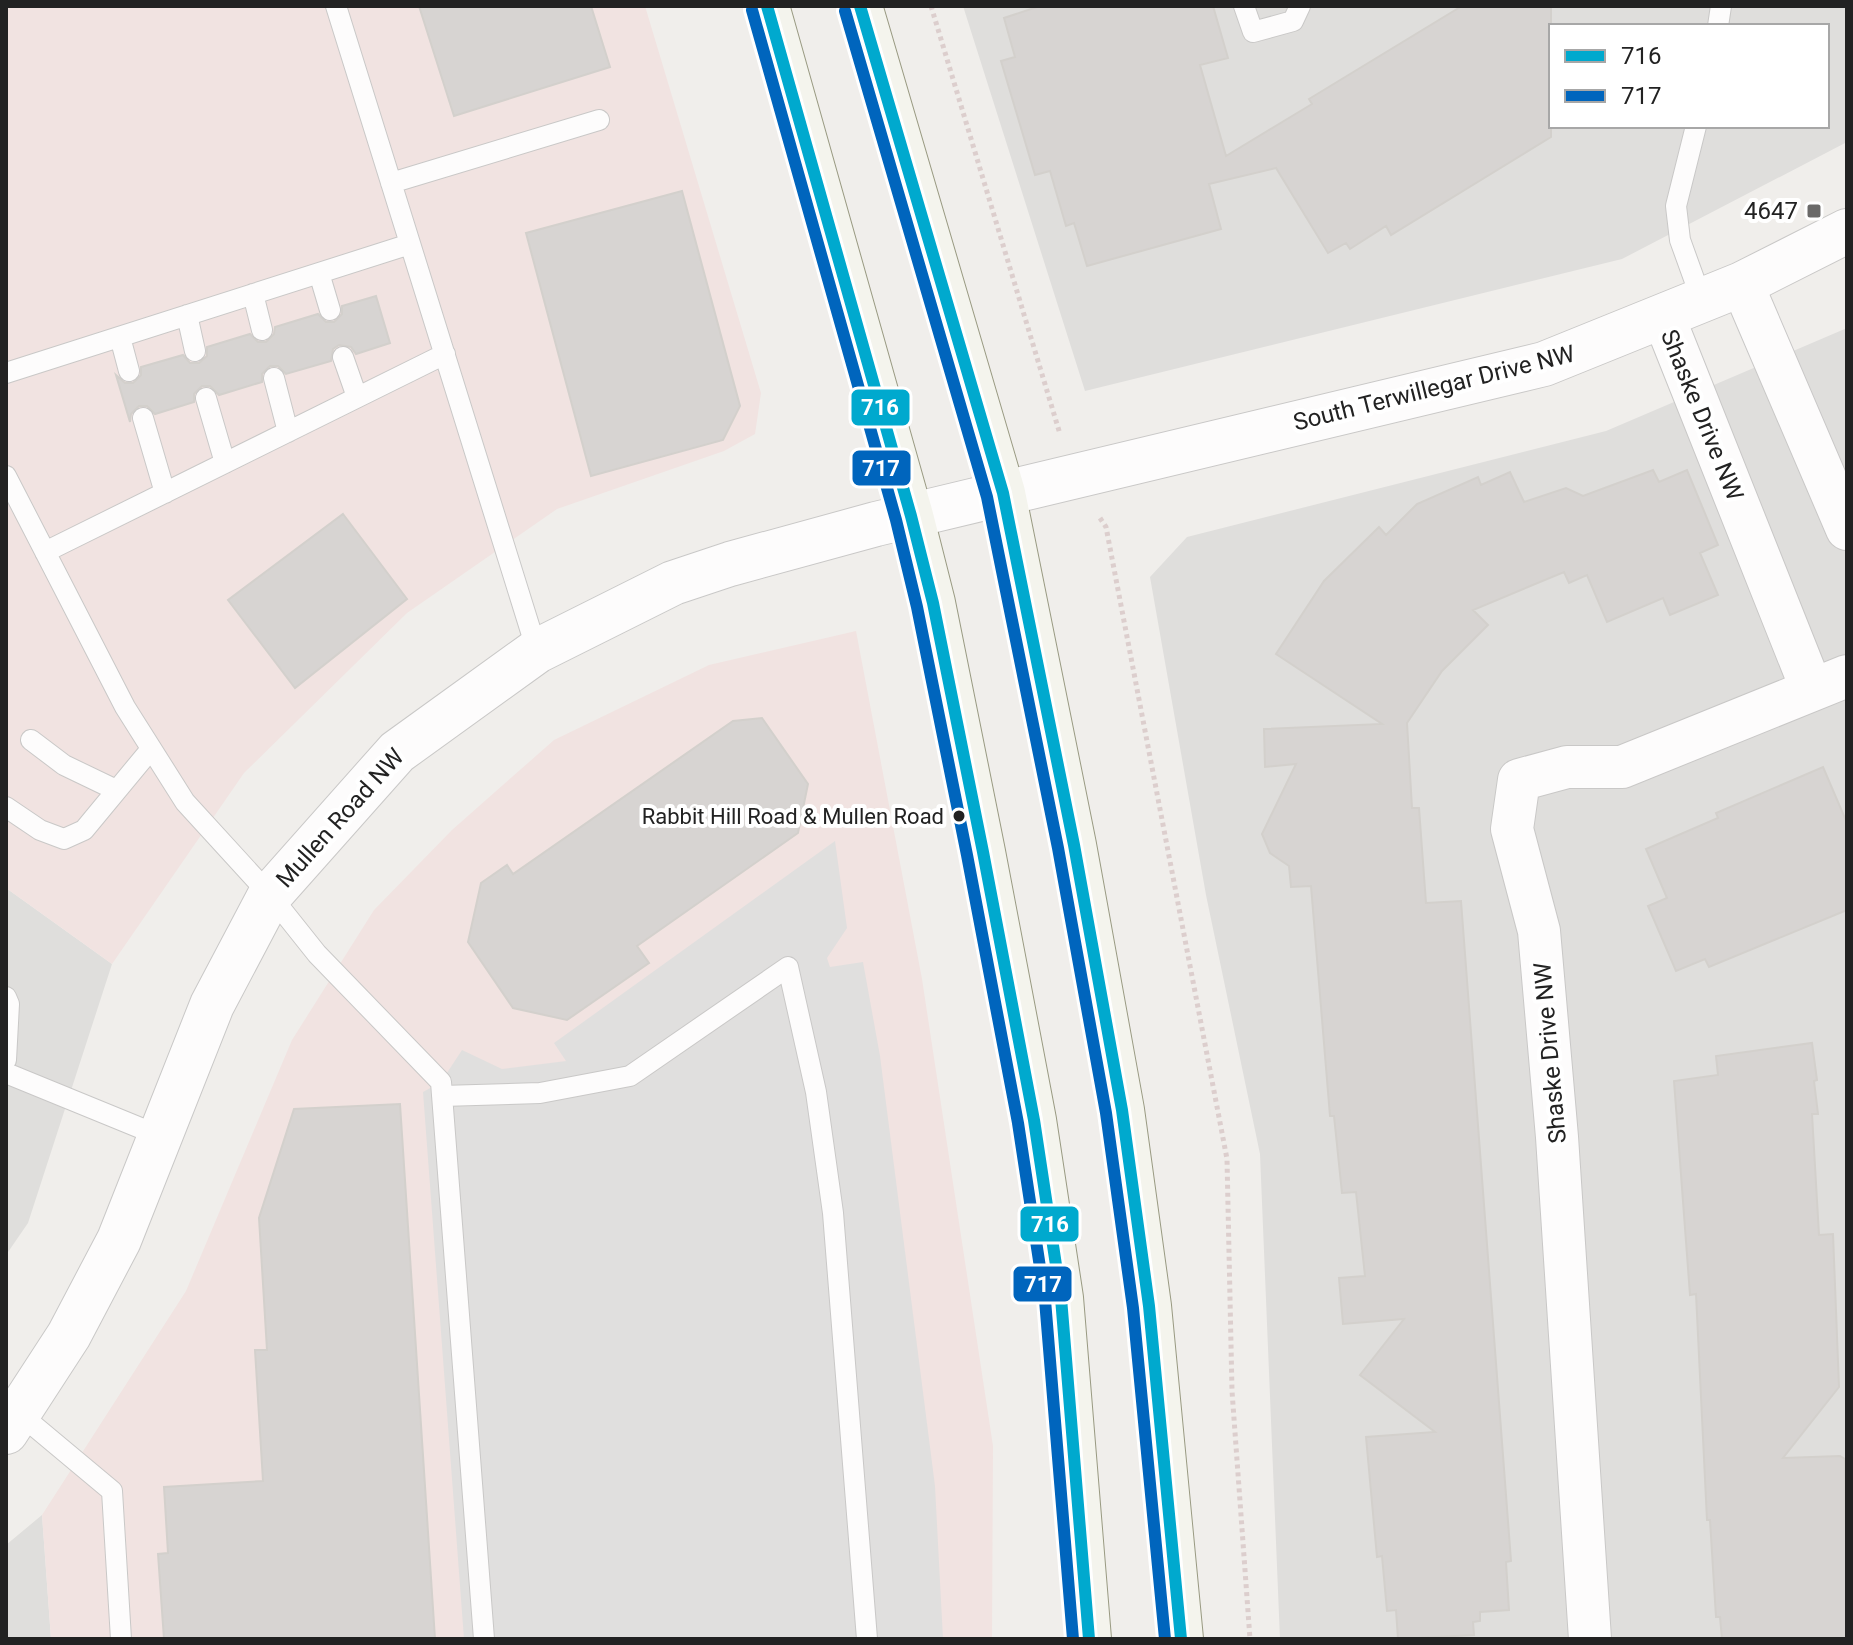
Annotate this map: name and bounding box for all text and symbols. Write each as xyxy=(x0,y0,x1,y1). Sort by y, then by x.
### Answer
legend xyxy=(1549,24,1829,128)
text: 716 xyxy=(1621,42,1661,70)
text: 717 xyxy=(1621,82,1661,110)
place label: 4647 xyxy=(1744,197,1798,225)
marker: 4647 xyxy=(1805,202,1823,220)
street label: Shaske Drive NW xyxy=(1655,325,1749,505)
street label: South Terwillegar Drive NW xyxy=(1290,339,1578,437)
line badge: 716 xyxy=(850,388,911,427)
text: 716 xyxy=(861,395,899,420)
line badge: 717 xyxy=(851,449,912,487)
text: 717 xyxy=(862,456,900,481)
street label: Mullen Road NW xyxy=(270,743,410,893)
place label: Rabbit Hill Road & Mullen Road xyxy=(642,804,944,829)
marker: Rabbit Hill Road & Mullen Road xyxy=(951,808,967,824)
street label: Shaske Drive NW xyxy=(1528,961,1572,1145)
line badge: 716 xyxy=(1019,1205,1080,1243)
text: 716 xyxy=(1031,1212,1069,1237)
line badge: 717 xyxy=(1012,1265,1073,1303)
text: 717 xyxy=(1024,1272,1062,1297)

